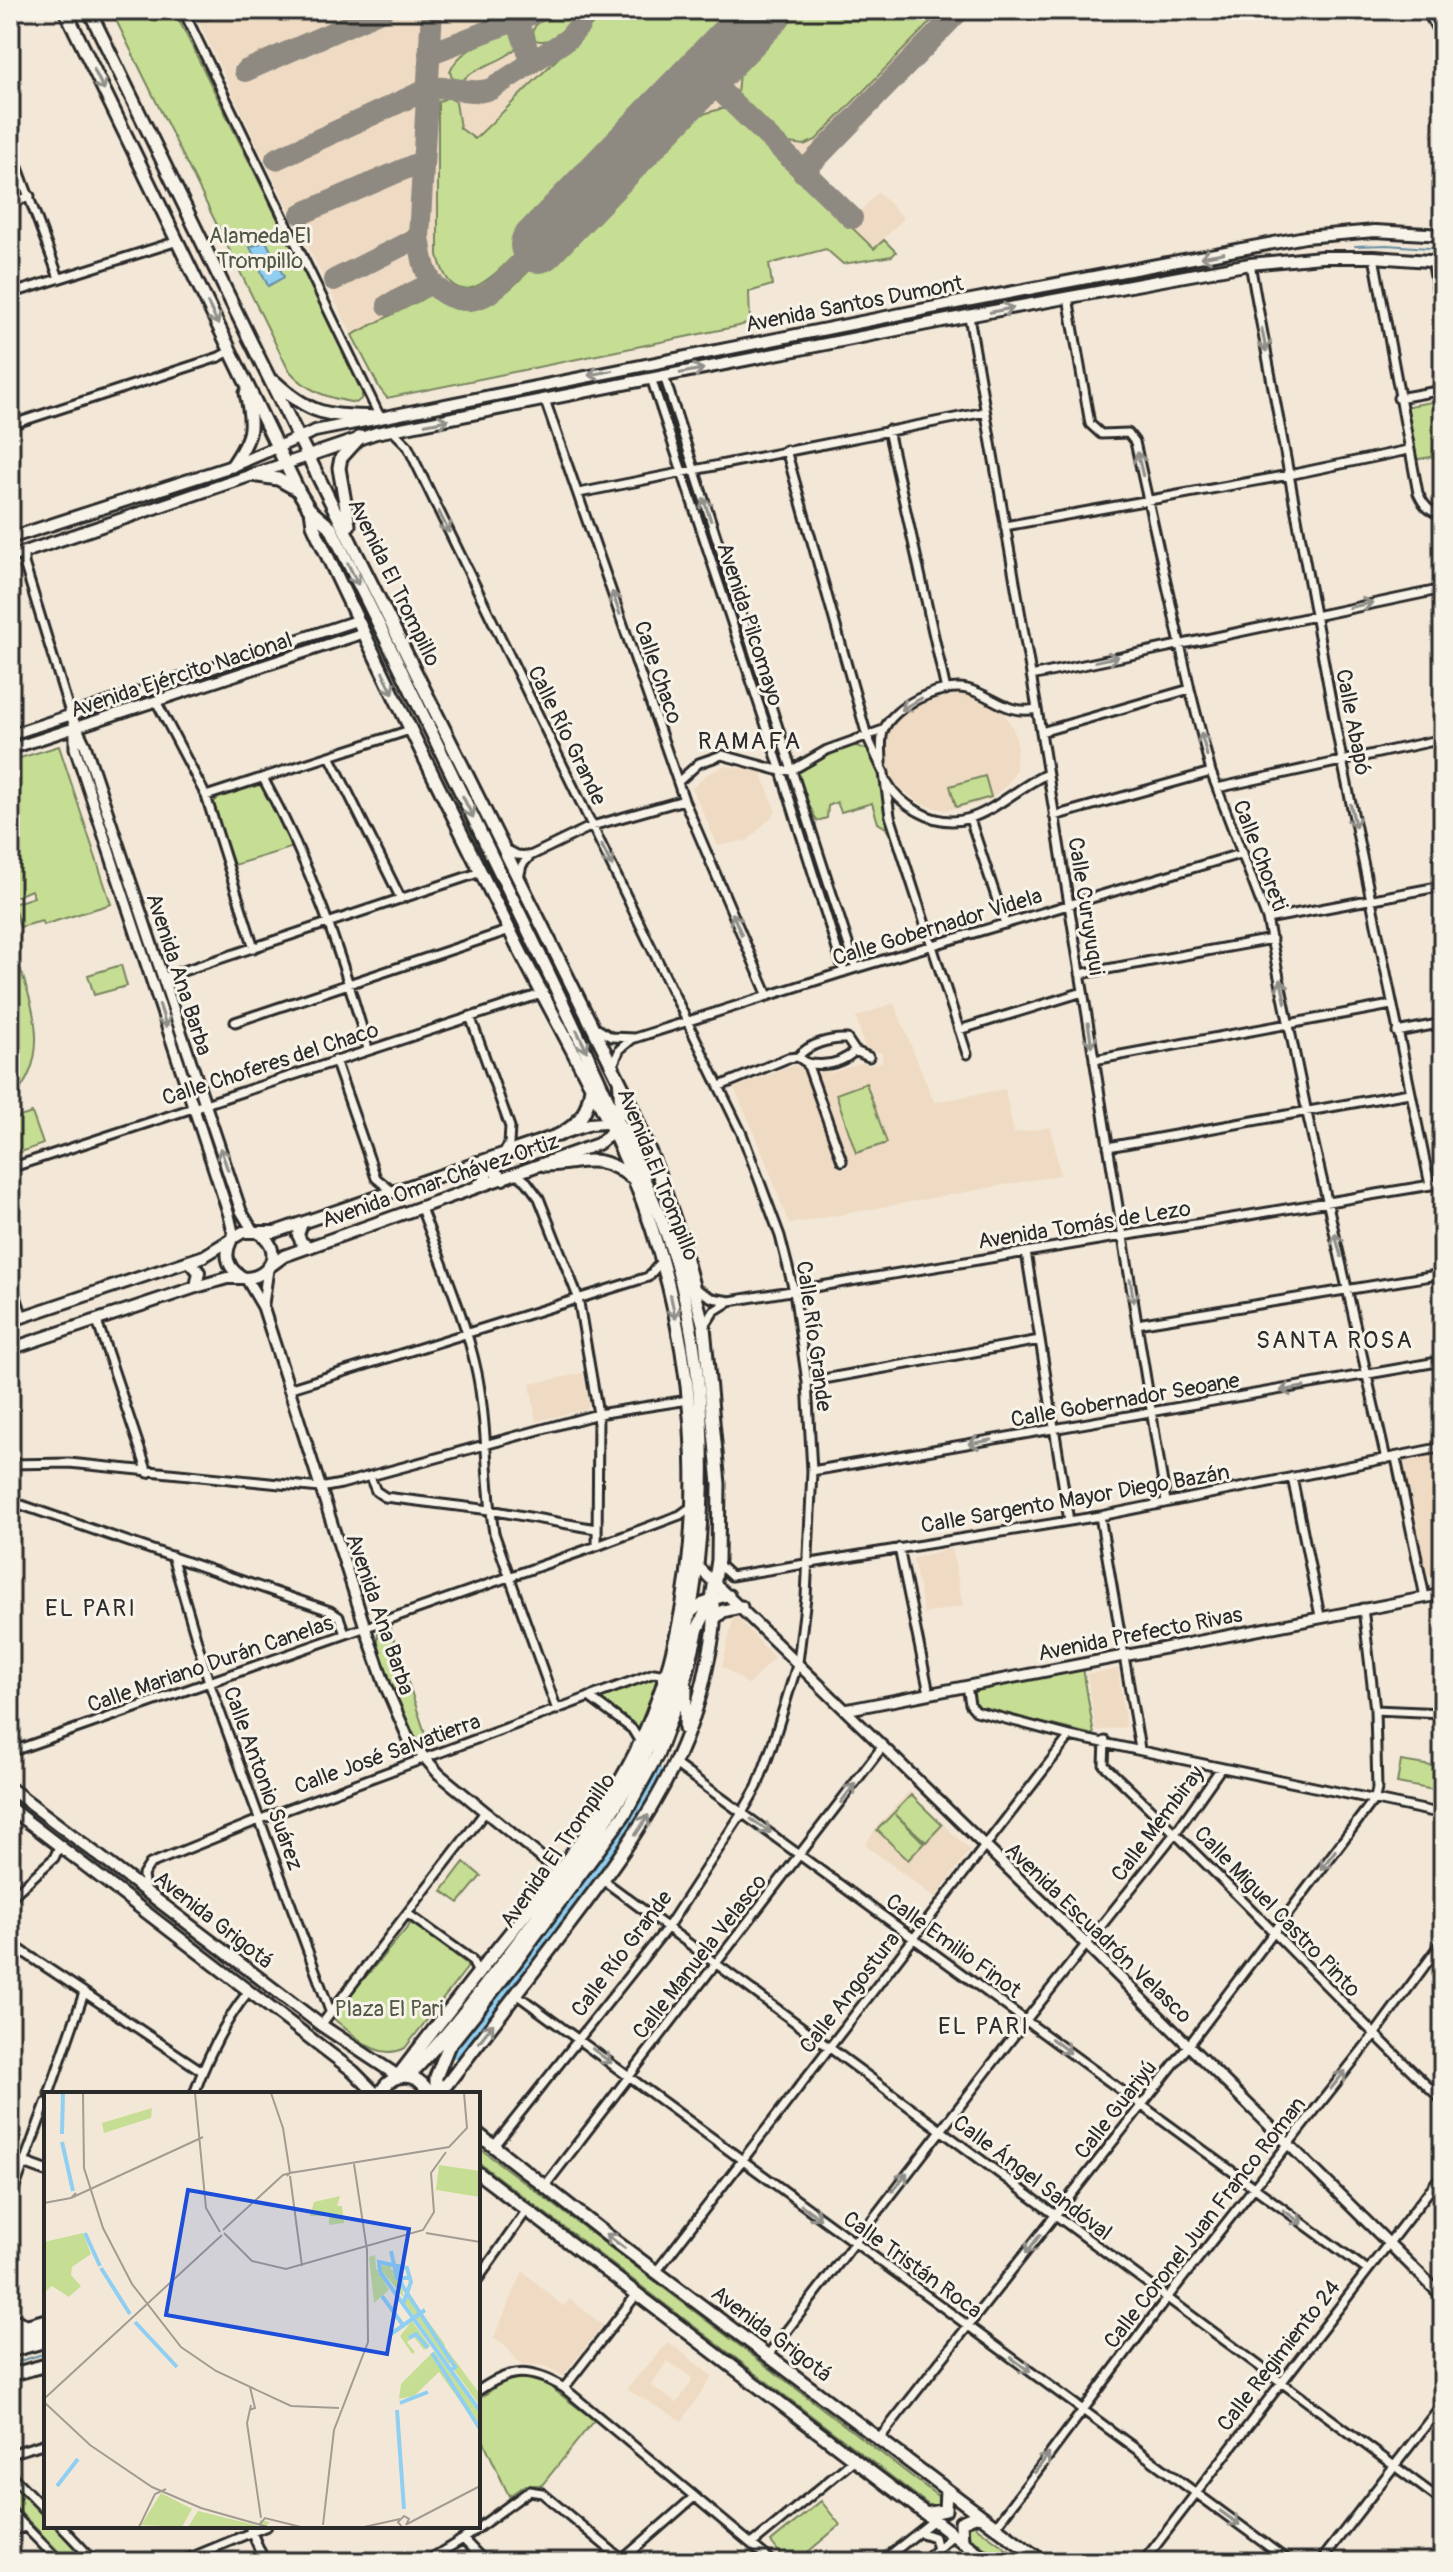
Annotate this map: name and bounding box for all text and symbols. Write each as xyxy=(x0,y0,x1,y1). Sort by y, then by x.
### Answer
one-way arrow xyxy=(92,68,108,92)
park label: Alameda El Trompillo xyxy=(209,222,311,275)
one-way arrow xyxy=(1200,248,1225,263)
street label: Avenida Santos Dumont xyxy=(743,269,966,339)
one-way arrow xyxy=(989,301,1014,316)
one-way arrow xyxy=(206,302,221,326)
one-way arrow xyxy=(1258,327,1273,353)
one-way arrow xyxy=(678,362,704,377)
one-way arrow xyxy=(587,367,613,382)
one-way arrow xyxy=(423,413,449,428)
one-way arrow xyxy=(1132,451,1147,477)
street label: Avenida El Trompillo xyxy=(341,494,447,671)
one-way arrow xyxy=(698,497,713,522)
one-way arrow xyxy=(437,509,452,533)
street label: Avenida Pilcomayo xyxy=(710,539,790,710)
one-way arrow xyxy=(346,561,361,585)
one-way arrow xyxy=(608,590,623,615)
one-way arrow xyxy=(1348,597,1374,612)
street label: Calle Chaco xyxy=(627,617,689,728)
street label: Avenida Ejército Nacional xyxy=(67,626,296,724)
one-way arrow xyxy=(1094,651,1119,666)
street label: Calle Río Grande xyxy=(521,661,613,810)
street label: Calle Abapó xyxy=(1329,667,1377,778)
one-way arrow xyxy=(380,670,396,694)
one-way arrow xyxy=(900,696,923,712)
district label: RAMAFA xyxy=(698,727,802,756)
one-way arrow xyxy=(1196,732,1211,758)
one-way arrow xyxy=(461,794,476,818)
street label: Calle Choreti xyxy=(1226,796,1294,915)
one-way arrow xyxy=(1347,803,1362,828)
street label: Calle Curuyuqui xyxy=(1061,835,1111,977)
one-way arrow xyxy=(600,844,615,868)
street label: Calle Gobernador Videla xyxy=(829,882,1045,972)
street label: Avenida Ana Barba xyxy=(140,890,218,1059)
one-way arrow xyxy=(729,913,744,937)
one-way arrow xyxy=(1275,979,1290,1005)
one-way arrow xyxy=(157,1003,172,1028)
street label: Calle Choferes del Chaco xyxy=(159,1016,382,1112)
one-way arrow xyxy=(1083,1021,1098,1047)
one-way arrow xyxy=(575,1028,590,1052)
street label: Avenida El Trompillo xyxy=(611,1084,705,1265)
street label: Avenida Omar Chávez Ortiz xyxy=(318,1127,563,1235)
one-way arrow xyxy=(215,1147,230,1172)
street label: Avenida Tomás de Lezo xyxy=(976,1194,1193,1256)
one-way arrow xyxy=(1330,1233,1345,1259)
street label: Calle Río Grande xyxy=(790,1259,838,1413)
one-way arrow xyxy=(1125,1278,1140,1303)
one-way arrow xyxy=(666,1293,681,1319)
district label: SANTA ROSA xyxy=(1256,1326,1414,1355)
street label: Calle Gobernador Seoane xyxy=(1009,1366,1242,1434)
one-way arrow xyxy=(1280,1382,1305,1397)
one-way arrow xyxy=(968,1436,994,1451)
street label: Calle Sargento Mayor Diego Bazán xyxy=(919,1458,1232,1540)
street label: Avenida Ana Barba xyxy=(339,1530,421,1699)
district label: EL PARI xyxy=(45,1594,137,1623)
street label: Avenida Prefecto Rivas xyxy=(1036,1600,1245,1668)
street label: Calle Mariano Durán Canelas xyxy=(84,1609,337,1719)
street label: Calle Antonio Suárez xyxy=(217,1683,309,1874)
street label: Calle José Salvatierra xyxy=(291,1707,484,1801)
street label: Calle Membiray xyxy=(1105,1760,1211,1887)
street label: Avenida El Trompillo xyxy=(494,1767,622,1934)
one-way arrow xyxy=(840,1783,857,1804)
one-way arrow xyxy=(634,1814,651,1836)
one-way arrow xyxy=(749,1818,771,1834)
street label: Calle Miguel Castro Pinto xyxy=(1188,1820,1367,2004)
street label: Avenida Escuadrón Velasco xyxy=(999,1836,1198,2030)
one-way arrow xyxy=(1320,1849,1337,1871)
street label: Avenida Grigotá xyxy=(148,1864,279,1975)
street label: Calle Manuela Velasco xyxy=(627,1868,773,2045)
street label: Calle Río Grande xyxy=(565,1884,679,2023)
street label: Calle Emilio Finot xyxy=(880,1887,1027,2005)
street label: Calle Angostura xyxy=(793,1926,906,2059)
park label: Plaza El Pari xyxy=(335,1995,443,2023)
district label: EL PARI xyxy=(938,2012,1030,2041)
one-way arrow xyxy=(478,2023,495,2044)
one-way arrow xyxy=(1050,2037,1071,2054)
one-way arrow xyxy=(591,2048,612,2065)
street label: Calle Guariyú xyxy=(1068,2054,1163,2165)
one-way arrow xyxy=(1329,2070,1346,2091)
street label: Calle Coronel Juan Franco Roman xyxy=(1098,2091,1312,2354)
inset map xyxy=(44,2092,480,2528)
street label: Calle Ángel Sandóval xyxy=(947,2109,1118,2247)
one-way arrow xyxy=(892,2172,909,2193)
one-way arrow xyxy=(799,2203,821,2220)
street label: Calle Tristán Roca xyxy=(837,2205,988,2325)
one-way arrow xyxy=(1282,2208,1303,2225)
one-way arrow xyxy=(605,2232,626,2249)
one-way arrow xyxy=(1024,2232,1041,2254)
street label: Calle Regimiento 24 xyxy=(1211,2274,1347,2437)
street label: Avenida Grigotá xyxy=(706,2279,837,2388)
one-way arrow xyxy=(1009,2357,1031,2373)
one-way arrow xyxy=(1034,2453,1051,2475)
one-way arrow xyxy=(1219,2510,1241,2527)

